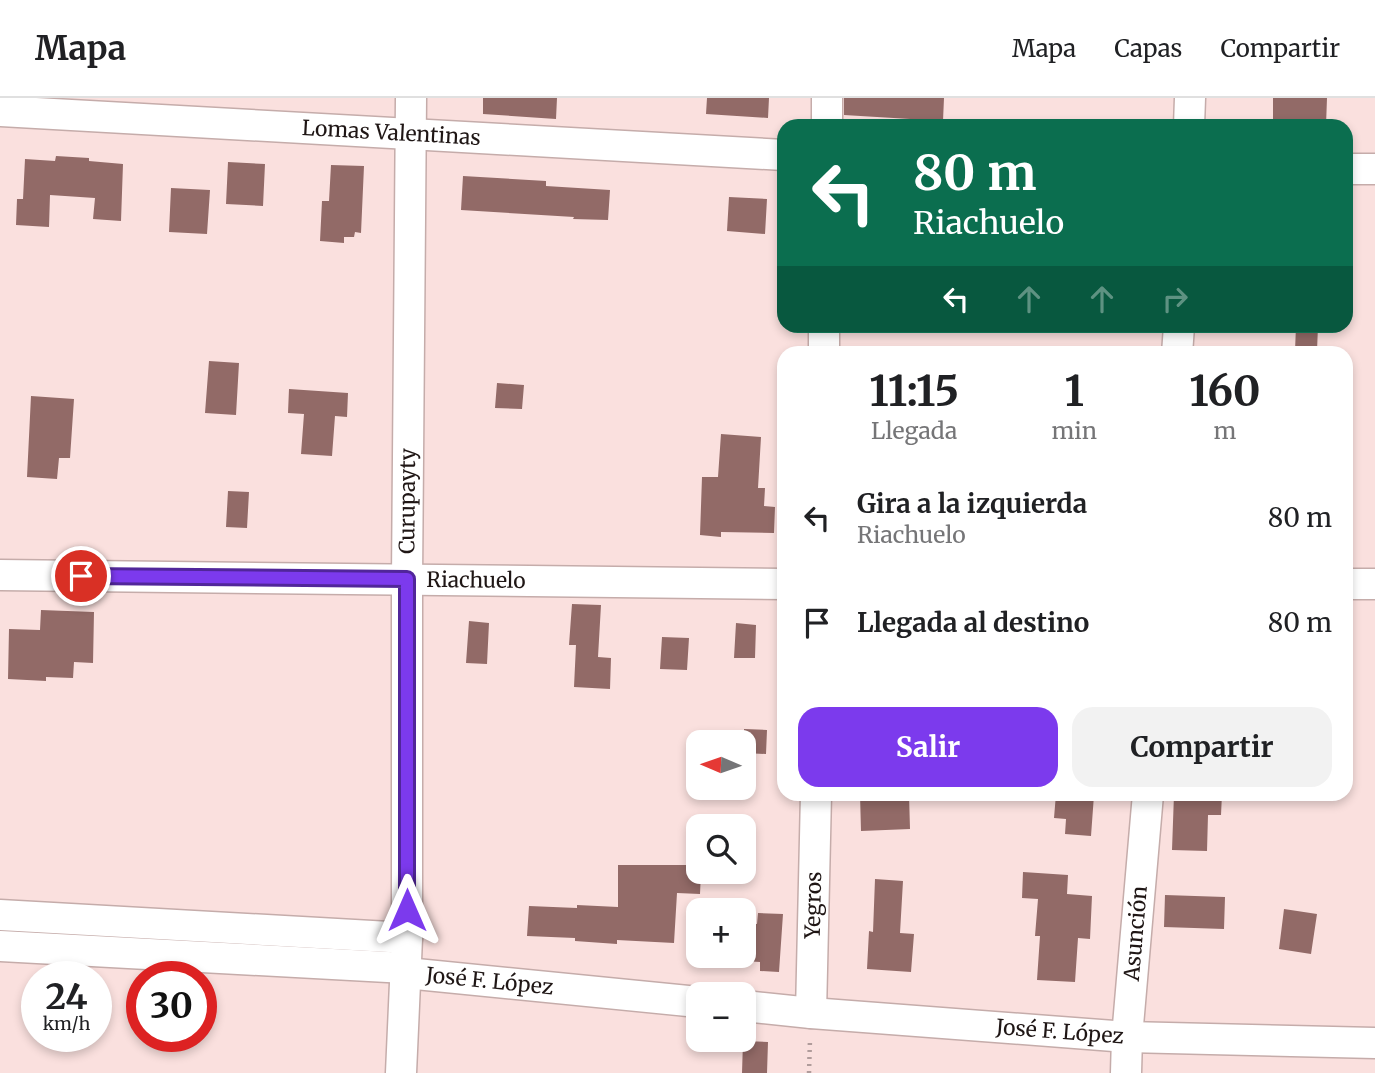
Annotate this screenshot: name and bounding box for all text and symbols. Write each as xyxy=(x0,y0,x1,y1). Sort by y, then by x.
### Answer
text: Mapa xyxy=(35,28,126,69)
text: Mapa xyxy=(1012,33,1076,64)
text: Capas xyxy=(1114,33,1182,64)
text: Compartir xyxy=(1220,33,1340,64)
street label: Lomas Valentinas xyxy=(301,114,482,151)
text: 80 m xyxy=(913,142,1036,203)
icon: left xyxy=(798,147,889,238)
text: Riachuelo xyxy=(913,203,1064,243)
icon: left xyxy=(937,280,975,318)
icon: ahead xyxy=(1010,280,1048,318)
icon: ahead xyxy=(1083,280,1121,318)
icon: right xyxy=(1156,280,1194,318)
text: 11:15 xyxy=(869,365,959,417)
text: 1 xyxy=(1064,365,1084,417)
text: 160 xyxy=(1189,365,1261,417)
text: Llegada xyxy=(871,416,957,445)
text: min xyxy=(1051,416,1097,445)
text: m xyxy=(1214,416,1236,445)
street label: Curupayty xyxy=(393,447,421,554)
text: Gira a la izquierda xyxy=(857,487,1087,520)
icon: left xyxy=(798,499,836,537)
text: 80 m xyxy=(1268,501,1332,534)
text: Riachuelo xyxy=(857,520,966,549)
pin xyxy=(51,546,111,606)
icon: arrive xyxy=(62,557,100,595)
street label: Riachuelo xyxy=(426,566,526,594)
icon: arrive xyxy=(798,604,836,642)
text: Llegada al destino xyxy=(857,606,1089,639)
text: 80 m xyxy=(1268,606,1332,639)
button: Salir xyxy=(798,707,1058,787)
button: Compartir xyxy=(1072,707,1332,787)
north arrow xyxy=(686,730,756,800)
map controls xyxy=(686,730,756,1052)
button: search xyxy=(686,814,756,884)
street label: Yegros xyxy=(799,871,827,940)
position arrow xyxy=(370,873,444,947)
street label: Asunción xyxy=(1118,885,1153,983)
button: + xyxy=(686,898,756,968)
speed limit sign: 30 xyxy=(126,961,217,1052)
street label: José F. López xyxy=(424,961,555,1001)
text: 24 xyxy=(45,975,88,1019)
button: − xyxy=(686,982,756,1052)
text: km/h xyxy=(43,1012,90,1035)
street label: José F. López xyxy=(994,1013,1125,1050)

